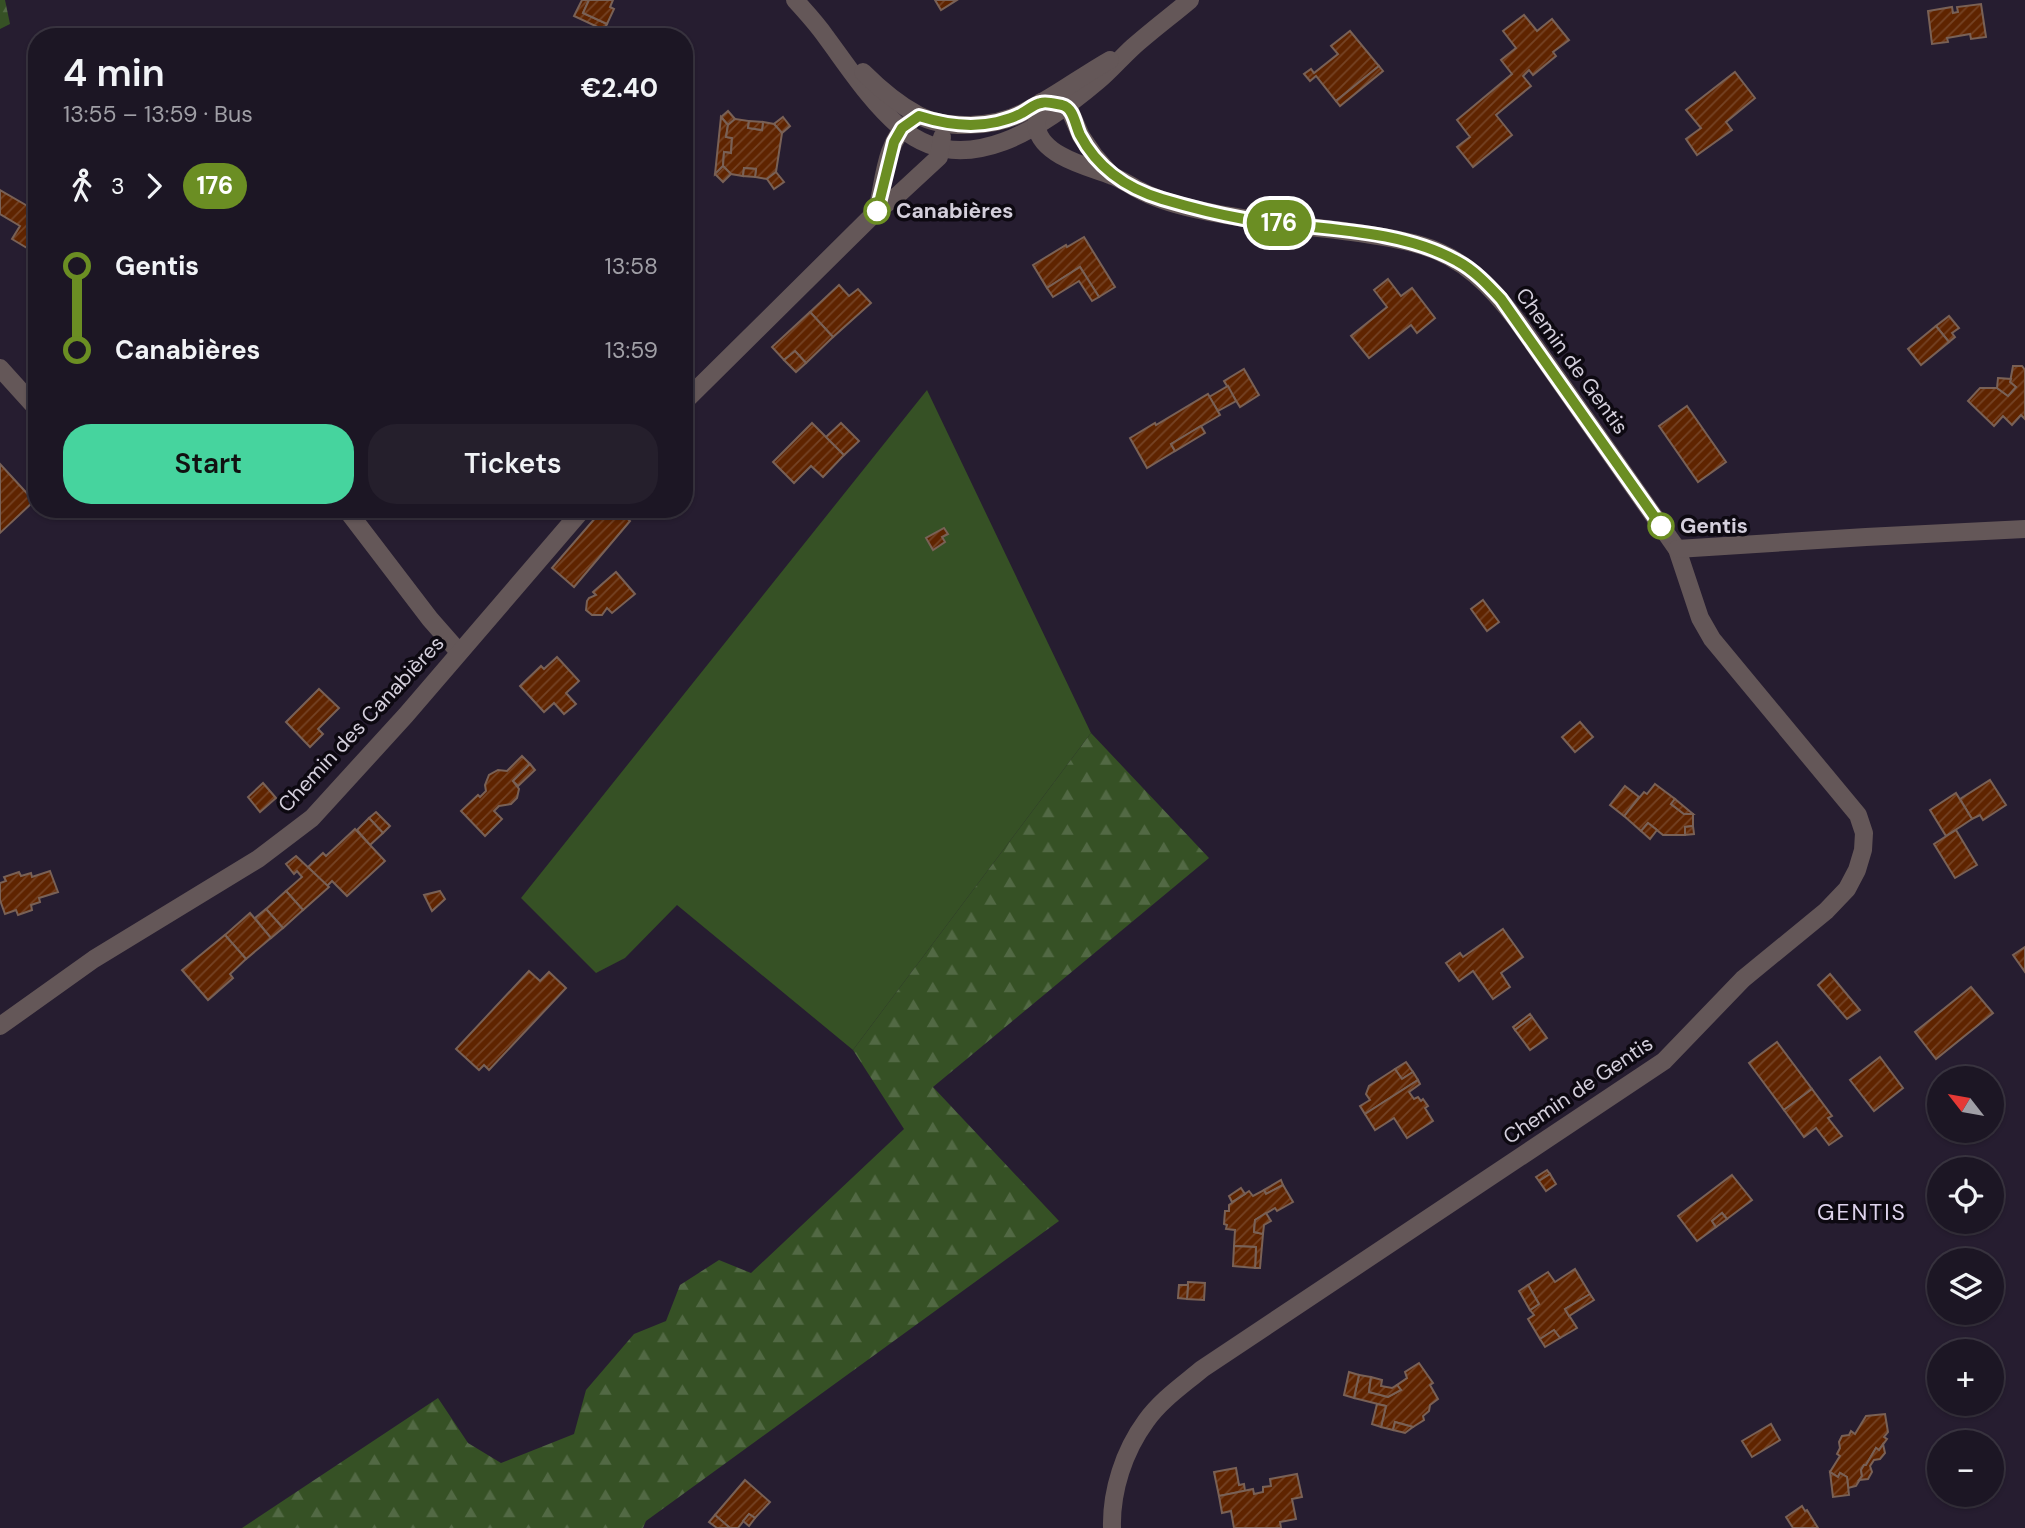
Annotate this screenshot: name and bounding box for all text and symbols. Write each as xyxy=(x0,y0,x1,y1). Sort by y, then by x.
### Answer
text: 4 min xyxy=(63,48,165,98)
text: €2.40 xyxy=(581,71,658,105)
text: 13:55 – 13:59 · Bus xyxy=(63,99,253,129)
icon: walk xyxy=(63,167,101,205)
icon: forward xyxy=(135,167,173,205)
text: 176 xyxy=(197,170,233,201)
text: 3 xyxy=(111,171,125,201)
place label: Canabières xyxy=(896,197,1013,225)
marker: Canabières xyxy=(864,198,890,224)
line badge: 176 xyxy=(1239,200,1319,246)
text: 176 xyxy=(1261,207,1297,238)
text: Gentis xyxy=(115,249,199,283)
text: 13:58 xyxy=(605,251,658,281)
street label: Chemin de Gentis xyxy=(1509,282,1635,440)
text: Canabières xyxy=(115,333,260,367)
text: 13:59 xyxy=(605,335,658,365)
button: Start xyxy=(63,424,354,504)
button: Tickets xyxy=(368,424,658,504)
place label: Gentis xyxy=(1680,512,1748,540)
marker: Gentis xyxy=(1648,513,1674,539)
street label: Chemin des Canabières xyxy=(272,630,450,818)
street label: Chemin de Gentis xyxy=(1498,1030,1658,1150)
north arrow xyxy=(1927,1066,2004,1143)
map controls xyxy=(1927,1066,2004,1507)
button: locate xyxy=(1927,1157,2004,1234)
district label: GENTIS xyxy=(1817,1197,1907,1227)
button: layers xyxy=(1927,1248,2004,1325)
button: + xyxy=(1927,1339,2004,1416)
button: − xyxy=(1927,1430,2004,1507)

